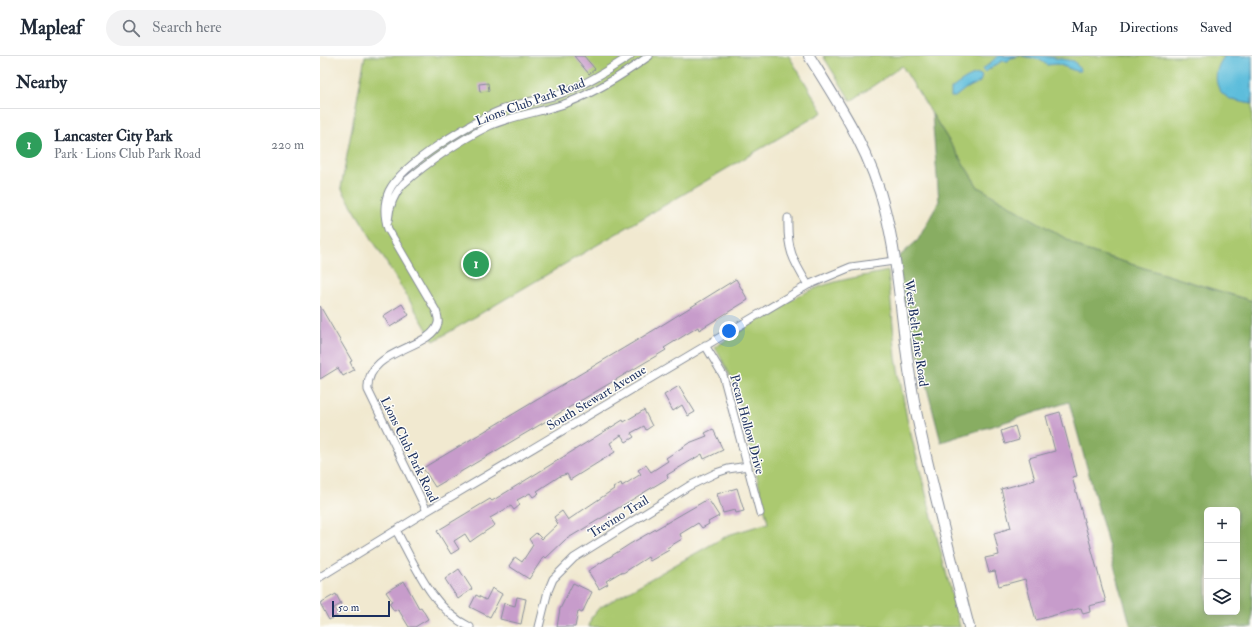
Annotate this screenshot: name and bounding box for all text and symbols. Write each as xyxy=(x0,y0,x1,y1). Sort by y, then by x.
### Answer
search box xyxy=(106,10,386,46)
text: Mapleaf xyxy=(20,16,82,40)
icon: search xyxy=(120,17,142,39)
text: Search here xyxy=(152,18,222,37)
text: Map xyxy=(1071,19,1097,36)
text: Directions xyxy=(1119,19,1178,36)
text: Saved xyxy=(1200,19,1232,36)
text: Nearby xyxy=(16,72,67,93)
street label: Lions Club Park Road xyxy=(474,75,588,129)
text: Lancaster City Park xyxy=(54,127,173,146)
text: 1 xyxy=(27,137,31,153)
text: 220 m xyxy=(271,137,304,153)
text: Park · Lions Club Park Road xyxy=(54,146,201,162)
pin: 1 xyxy=(463,249,489,279)
street label: West Belt Line Road xyxy=(900,278,932,388)
your location xyxy=(719,321,739,341)
street label: South Stewart Avenue xyxy=(544,361,650,434)
street label: Pecan Hollow Drive xyxy=(726,373,768,476)
street label: Lions Club Park Road xyxy=(377,394,442,505)
street label: Trevino Trail xyxy=(585,492,652,542)
map controls xyxy=(1204,507,1240,615)
button: + xyxy=(1204,507,1240,543)
button: − xyxy=(1204,543,1240,579)
button: layers xyxy=(1204,579,1240,615)
scale bar xyxy=(332,599,390,618)
text: 50 m xyxy=(338,601,359,614)

